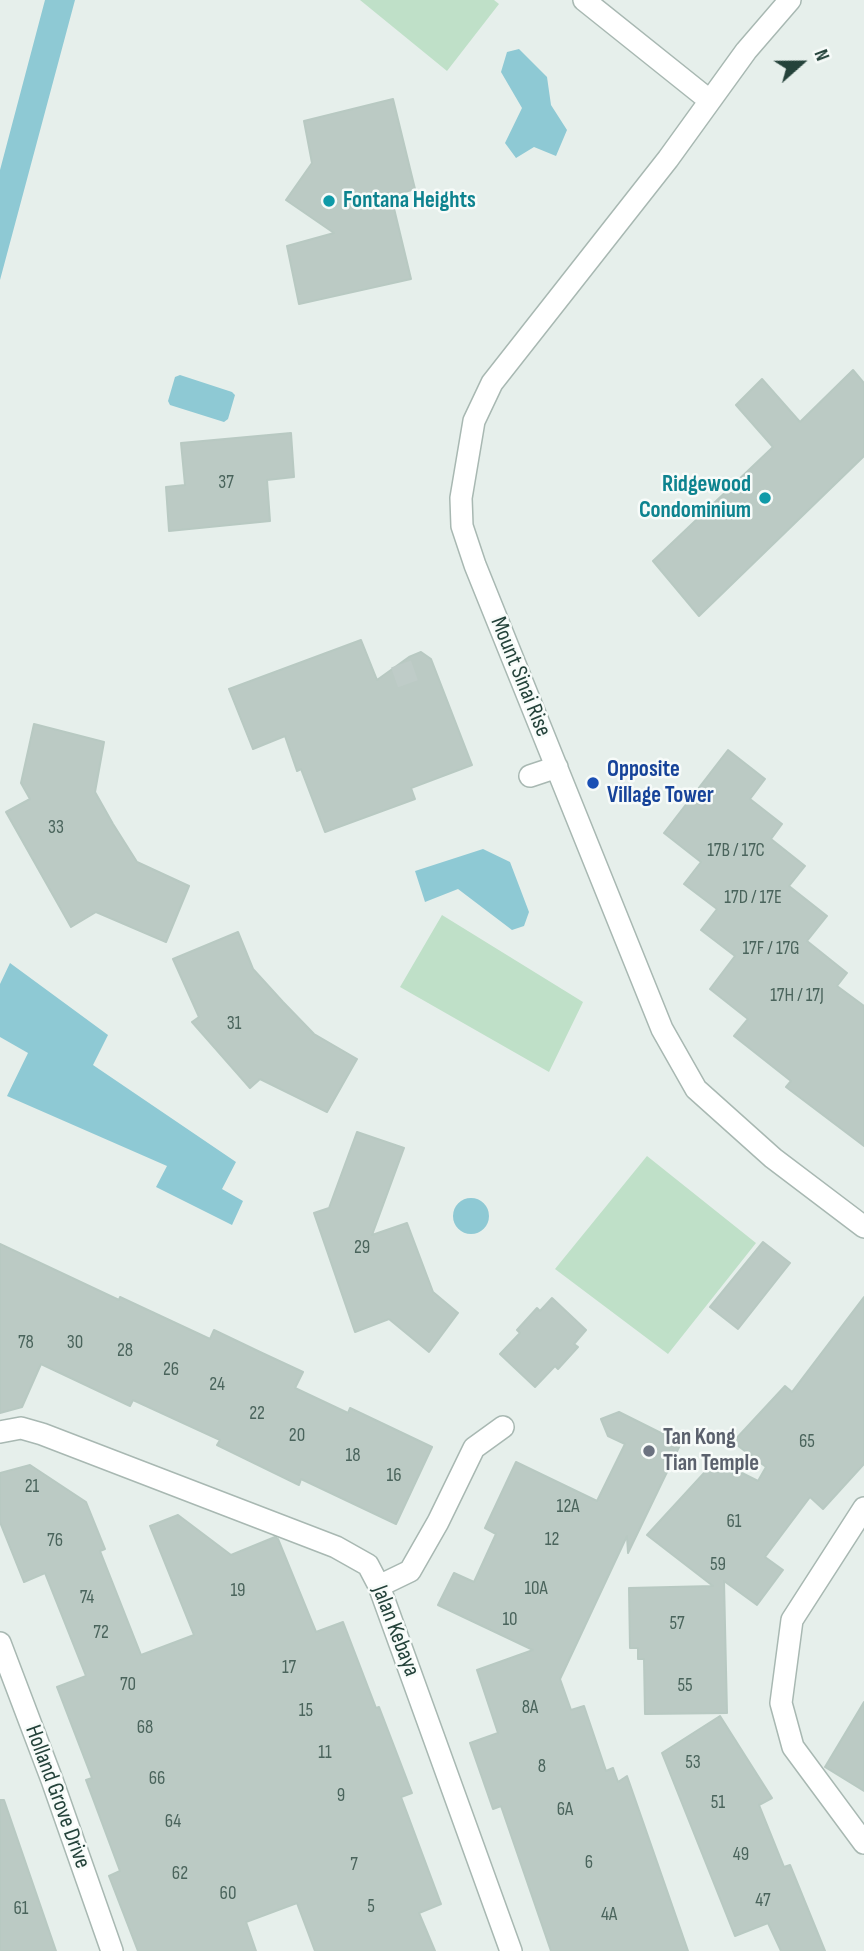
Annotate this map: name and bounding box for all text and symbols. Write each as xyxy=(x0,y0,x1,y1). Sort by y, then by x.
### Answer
north arrow xyxy=(766,28,836,98)
text: N xyxy=(809,46,834,64)
place label: Fontana Heights xyxy=(343,187,476,215)
marker: Fontana Heights xyxy=(321,193,337,209)
place label: Ridgewood Condominium xyxy=(639,471,751,525)
house number: 37 xyxy=(218,472,234,494)
marker: Ridgewood Condominium xyxy=(757,490,773,506)
street label: Mount Sinai Rise xyxy=(483,613,557,741)
place label: Opposite Village Tower xyxy=(607,756,714,810)
marker: Opposite Village Tower xyxy=(585,775,601,791)
house number: 33 xyxy=(48,817,64,839)
house number: 17B / 17C xyxy=(707,840,765,862)
house number: 17D / 17E xyxy=(724,887,782,909)
house number: 17F / 17G xyxy=(743,938,799,960)
house number: 17H / 17J xyxy=(770,985,824,1007)
house number: 31 xyxy=(227,1013,241,1035)
house number: 29 xyxy=(354,1237,370,1259)
house number: 78 xyxy=(18,1332,34,1354)
house number: 30 xyxy=(67,1332,83,1354)
house number: 28 xyxy=(117,1340,133,1362)
house number: 26 xyxy=(163,1359,179,1381)
house number: 24 xyxy=(209,1374,225,1396)
house number: 22 xyxy=(249,1403,265,1425)
place label: Tan Kong Tian Temple xyxy=(663,1424,759,1478)
house number: 20 xyxy=(289,1425,305,1447)
house number: 65 xyxy=(799,1431,815,1453)
marker: Tan Kong Tian Temple xyxy=(641,1443,657,1459)
house number: 18 xyxy=(346,1445,360,1467)
house number: 16 xyxy=(387,1465,401,1487)
house number: 21 xyxy=(25,1476,39,1498)
house number: 12A xyxy=(557,1496,579,1518)
house number: 61 xyxy=(727,1511,741,1533)
house number: 12 xyxy=(545,1529,559,1551)
house number: 76 xyxy=(47,1530,63,1552)
house number: 59 xyxy=(710,1554,726,1576)
house number: 10A xyxy=(524,1578,548,1600)
house number: 19 xyxy=(230,1580,246,1602)
street label: Jalan Kebaya xyxy=(365,1582,425,1680)
house number: 74 xyxy=(80,1587,94,1609)
house number: 10 xyxy=(502,1609,518,1631)
house number: 57 xyxy=(669,1613,685,1635)
house number: 72 xyxy=(93,1622,109,1644)
house number: 17 xyxy=(282,1657,296,1679)
house number: 70 xyxy=(120,1674,136,1696)
house number: 55 xyxy=(677,1675,693,1697)
house number: 8A xyxy=(522,1697,538,1719)
house number: 15 xyxy=(299,1700,313,1722)
house number: 68 xyxy=(137,1717,153,1739)
street label: Holland Grove Drive xyxy=(18,1722,96,1872)
house number: 11 xyxy=(318,1742,332,1764)
house number: 53 xyxy=(685,1752,701,1774)
house number: 8 xyxy=(538,1756,546,1778)
house number: 66 xyxy=(149,1768,165,1790)
house number: 9 xyxy=(337,1785,345,1807)
house number: 51 xyxy=(711,1792,725,1814)
house number: 6A xyxy=(557,1799,573,1821)
house number: 64 xyxy=(165,1811,181,1833)
house number: 49 xyxy=(733,1844,749,1866)
house number: 6 xyxy=(585,1852,593,1874)
house number: 7 xyxy=(350,1854,358,1876)
house number: 62 xyxy=(172,1863,188,1885)
house number: 60 xyxy=(220,1883,236,1905)
house number: 47 xyxy=(755,1890,771,1912)
house number: 5 xyxy=(367,1896,375,1918)
house number: 61 xyxy=(14,1898,28,1920)
house number: 4A xyxy=(601,1904,617,1926)

